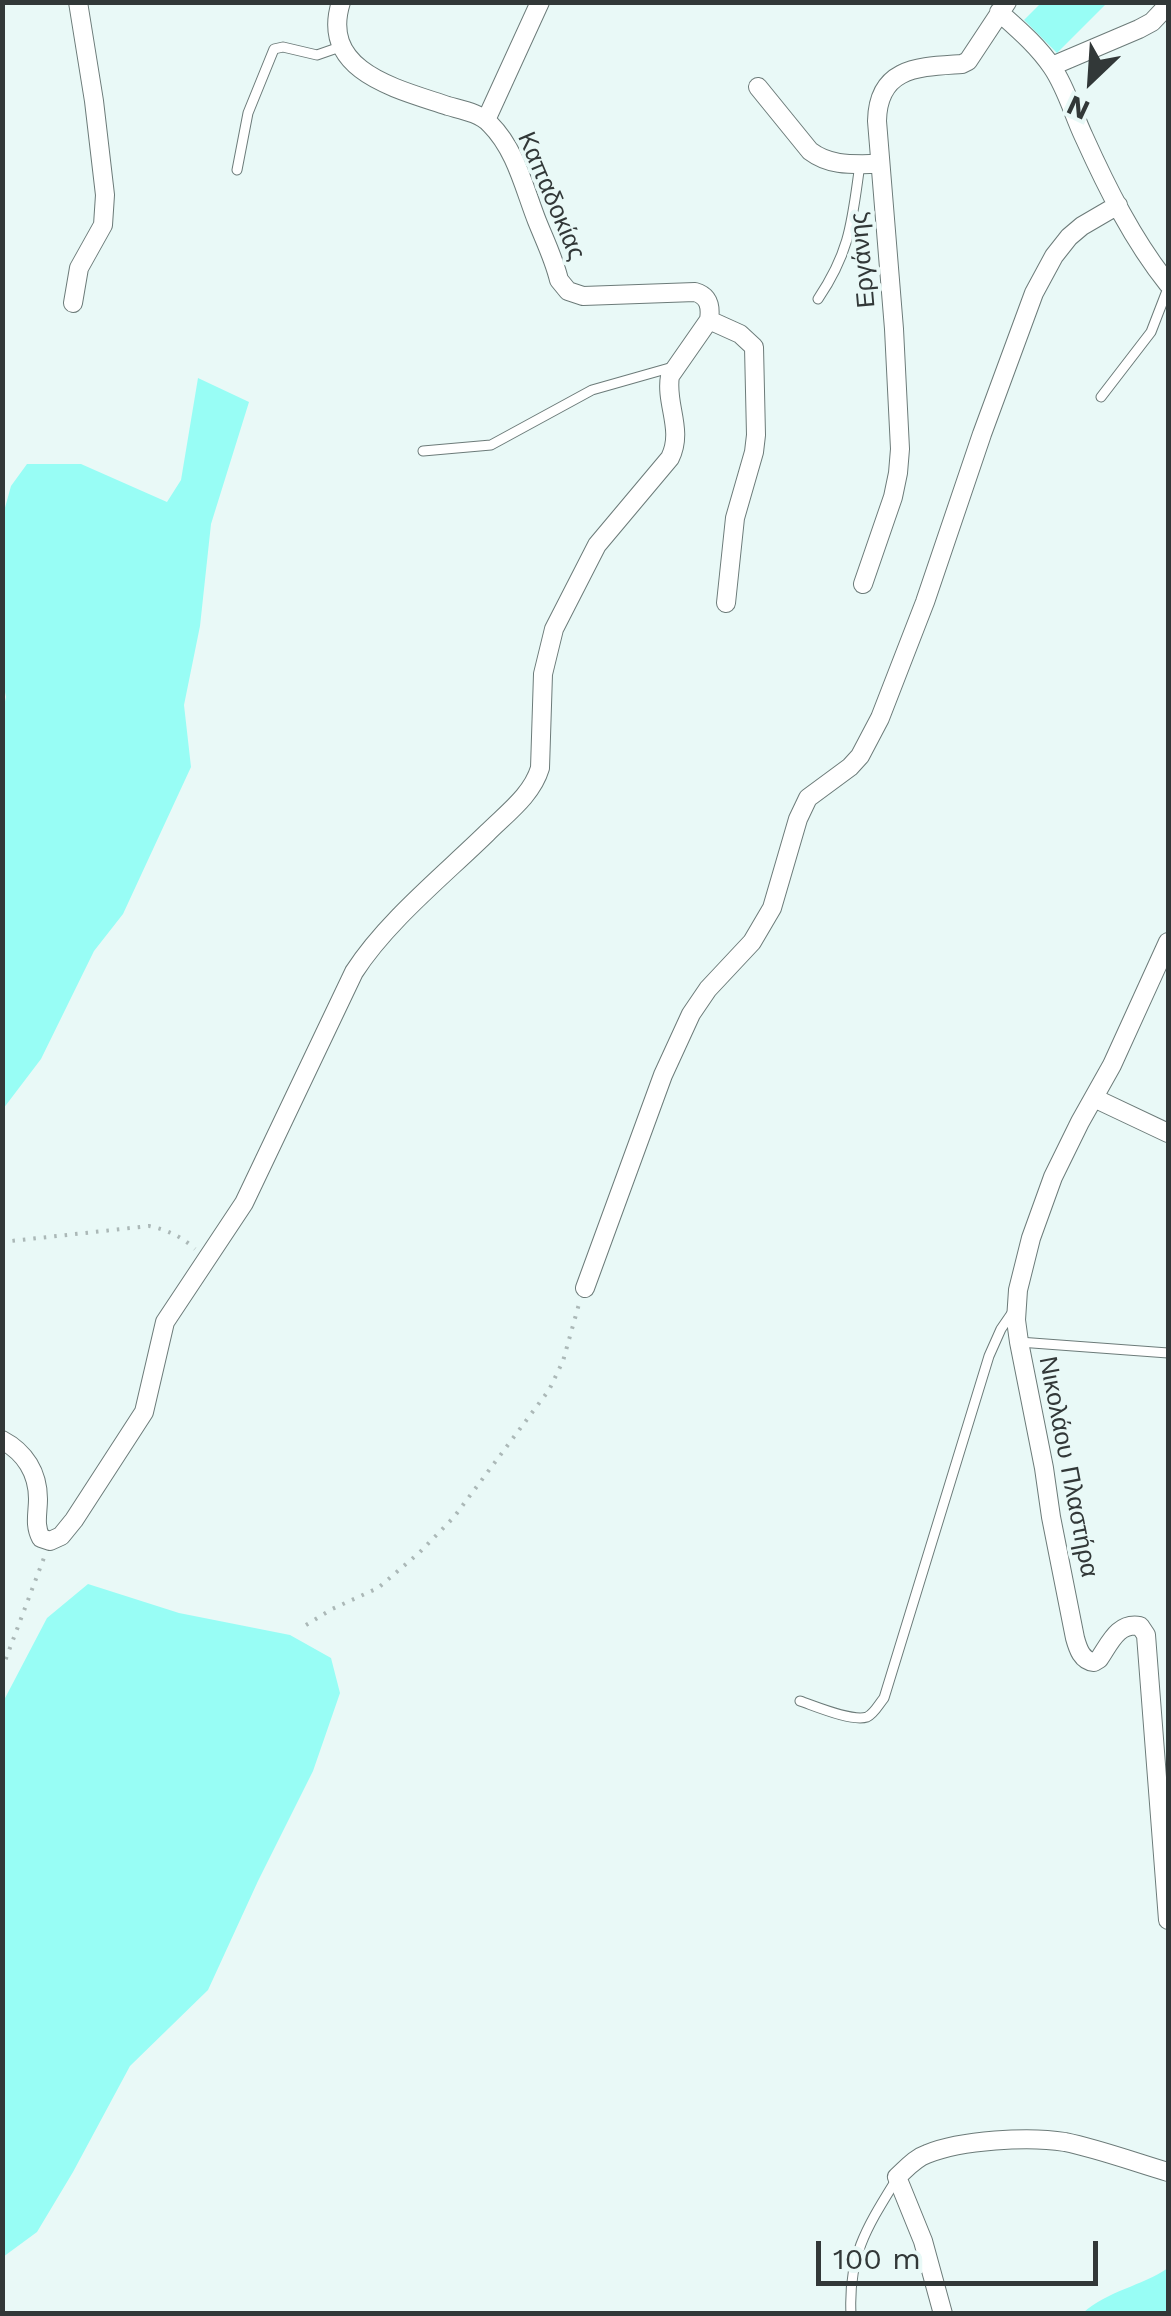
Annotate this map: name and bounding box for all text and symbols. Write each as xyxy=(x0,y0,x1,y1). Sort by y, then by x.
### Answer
north arrow xyxy=(1041,30,1141,130)
text: N xyxy=(1062,88,1094,127)
street label: Καπαδοκίας xyxy=(511,128,591,264)
street label: Εργάνης xyxy=(844,211,882,309)
street label: Νικολάου Πλαστήρα xyxy=(1032,1354,1104,1580)
scale bar xyxy=(821,2221,1104,2283)
text: 100 m xyxy=(833,2241,921,2276)

